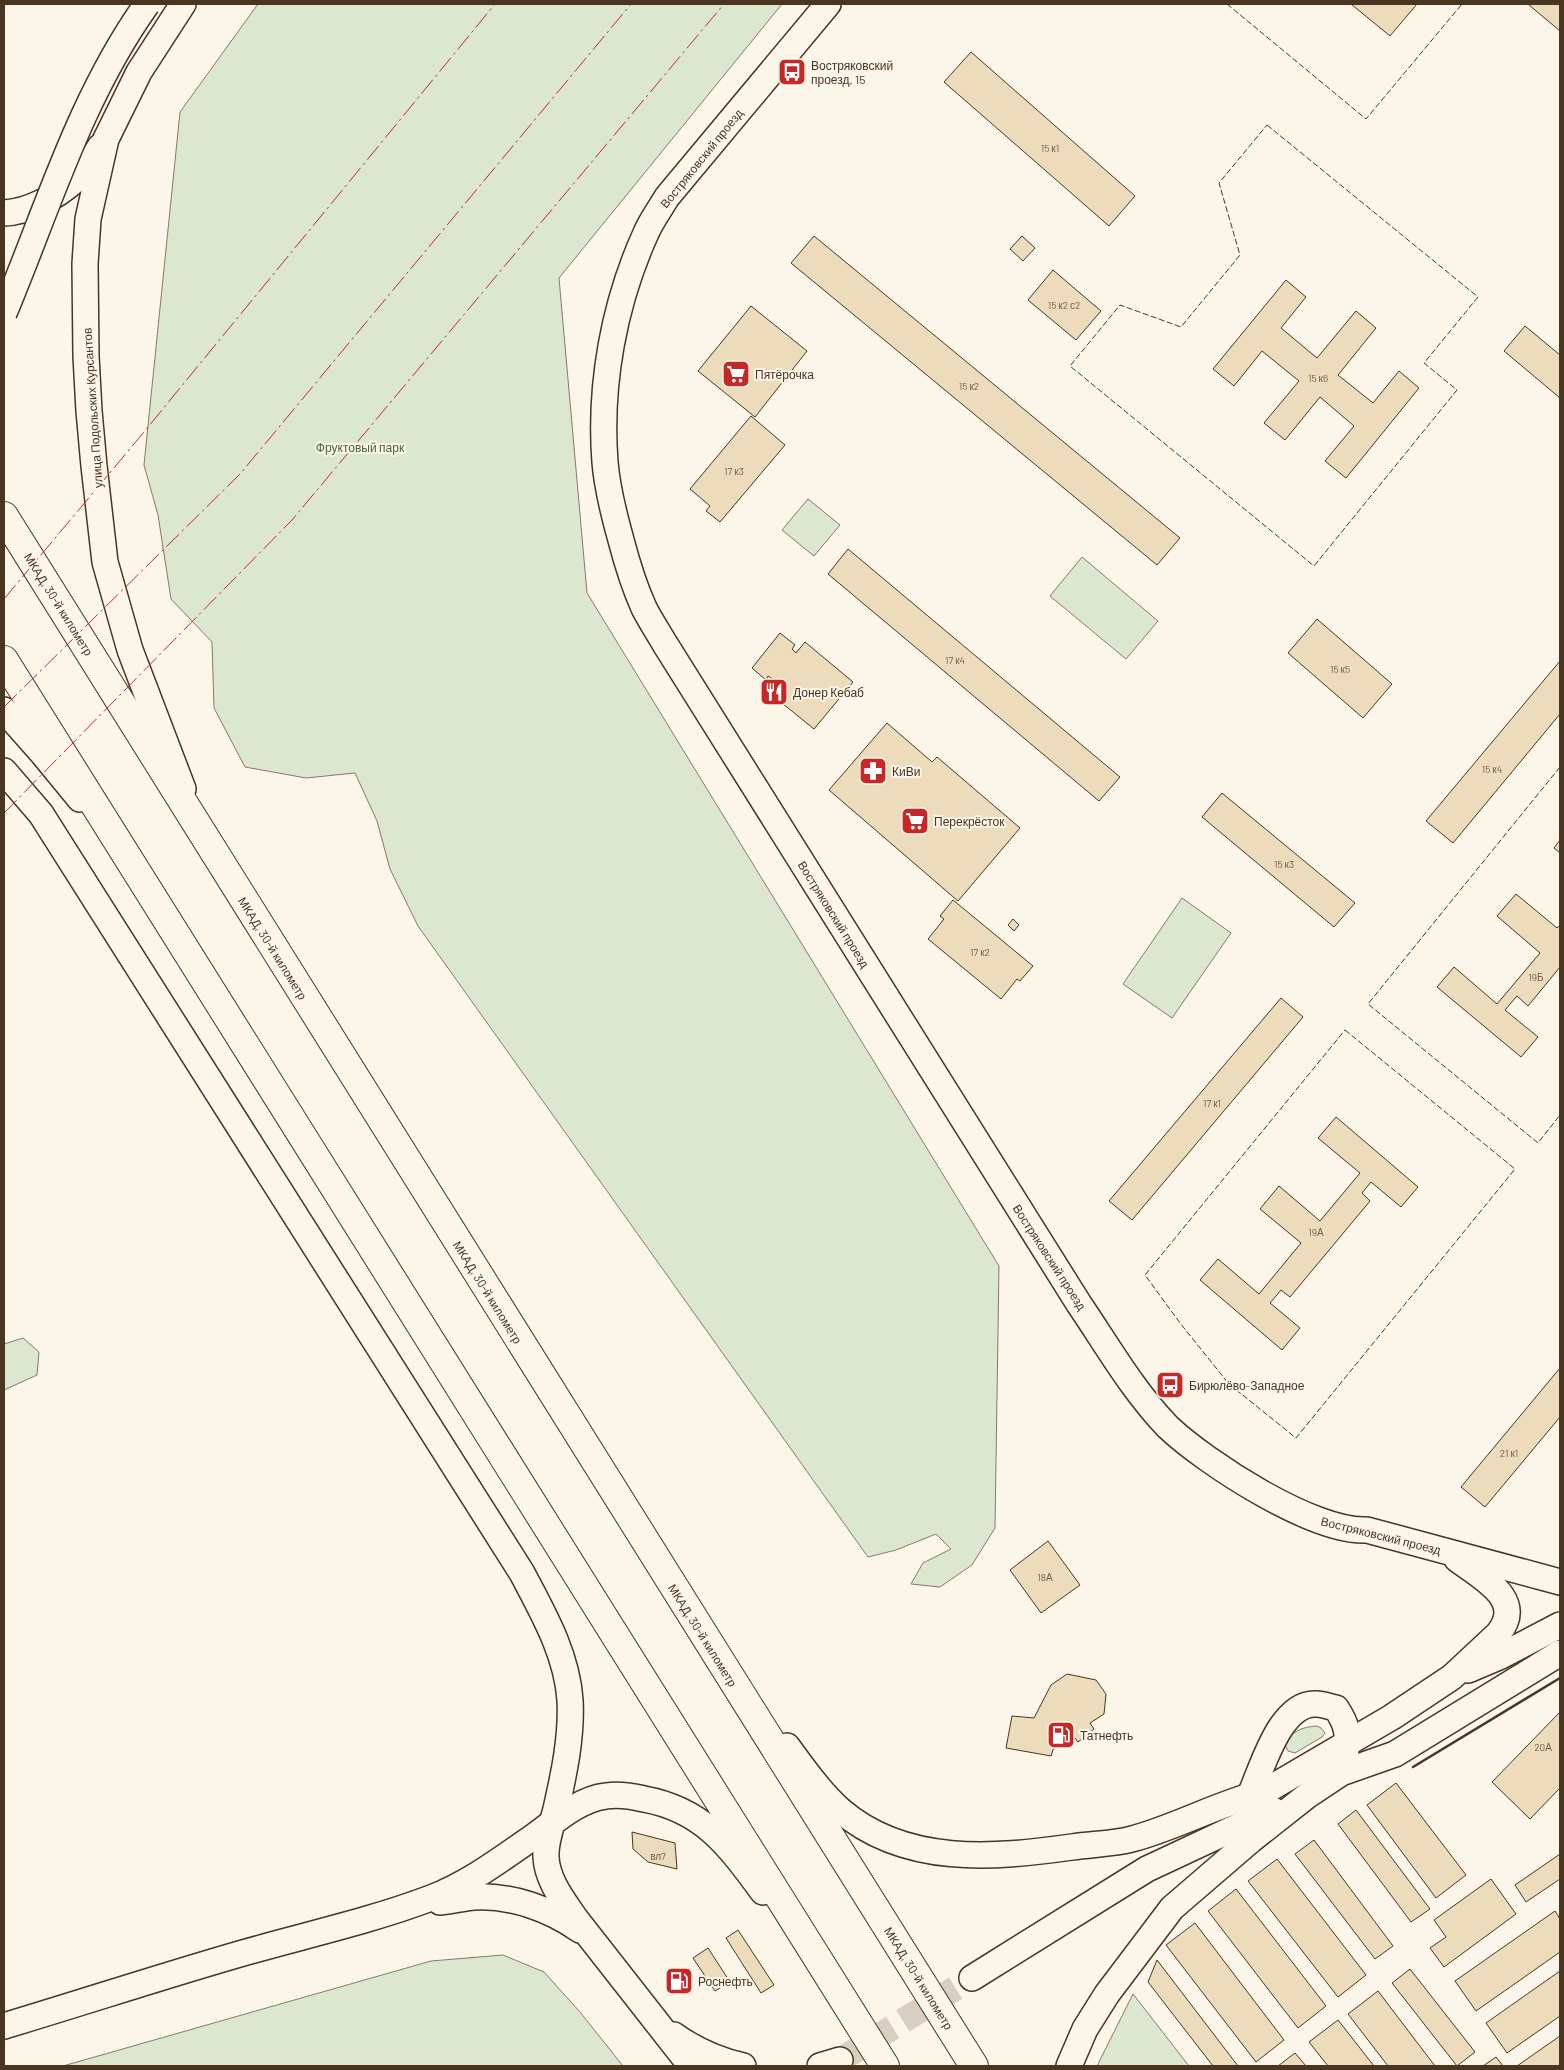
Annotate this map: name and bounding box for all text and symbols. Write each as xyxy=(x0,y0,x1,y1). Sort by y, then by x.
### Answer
bus stop icon: Востряковский проезд, 15 xyxy=(777,57,807,87)
place label: Востряковский проезд, 15 xyxy=(811,58,893,87)
street label: Востряковский проезд xyxy=(657,106,746,211)
house number: 15 к1 xyxy=(1041,142,1059,154)
house number: 15 к2 с2 xyxy=(1048,299,1080,311)
street label: улица Подольских Курсантов xyxy=(79,327,106,489)
supermarket icon: Пятёрочка xyxy=(721,359,751,389)
place label: Пятёрочка xyxy=(755,367,814,382)
house number: 15 к6 xyxy=(1308,372,1328,384)
house number: 15 к2 xyxy=(959,380,979,392)
park label: Фруктовый парк xyxy=(316,440,405,455)
house number: 17 к3 xyxy=(724,465,744,477)
street label: МКАД, 30-й километр xyxy=(21,550,96,659)
house number: 17 к4 xyxy=(945,654,965,666)
house number: 15 к5 xyxy=(1330,663,1350,675)
restaurant icon: Донер Кебаб xyxy=(759,677,789,707)
place label: Донер Кебаб xyxy=(793,685,864,700)
pharmacy icon: КиВи xyxy=(858,756,888,786)
house number: 15 к4 xyxy=(1482,763,1502,775)
place label: КиВи xyxy=(892,764,920,778)
supermarket icon: Перекрёсток xyxy=(900,806,930,836)
place label: Перекрёсток xyxy=(934,814,1005,829)
street label: Востряковский проезд xyxy=(795,858,873,970)
house number: 15 к3 xyxy=(1274,858,1294,870)
street label: МКАД, 30-й километр xyxy=(235,894,310,1003)
house number: 17 к2 xyxy=(970,946,990,958)
house number: 19Б xyxy=(1528,971,1544,983)
house number: 17 к1 xyxy=(1203,1097,1221,1109)
street label: Востряковский проезд xyxy=(1010,1202,1089,1313)
house number: 19А xyxy=(1308,1226,1324,1238)
street label: МКАД, 30-й километр xyxy=(450,1238,525,1347)
bus stop icon: Бирюлёво-Западное xyxy=(1155,1370,1185,1400)
place label: Бирюлёво-Западное xyxy=(1189,1378,1305,1393)
house number: 21 к1 xyxy=(1500,1447,1518,1459)
street label: Востряковский проезд xyxy=(1319,1513,1442,1558)
house number: 18А xyxy=(1037,1571,1053,1583)
street label: МКАД, 30-й километр xyxy=(665,1581,740,1690)
fuel station icon: Татнефть xyxy=(1046,1720,1076,1750)
place label: Татнефть xyxy=(1080,1728,1133,1743)
house number: 20А xyxy=(1534,1741,1552,1753)
house number: вл7 xyxy=(650,1850,666,1862)
street label: МКАД, 30-й километр xyxy=(881,1924,956,2033)
fuel station icon: Роснефть xyxy=(664,1966,694,1996)
place label: Роснефть xyxy=(698,1974,753,1989)

